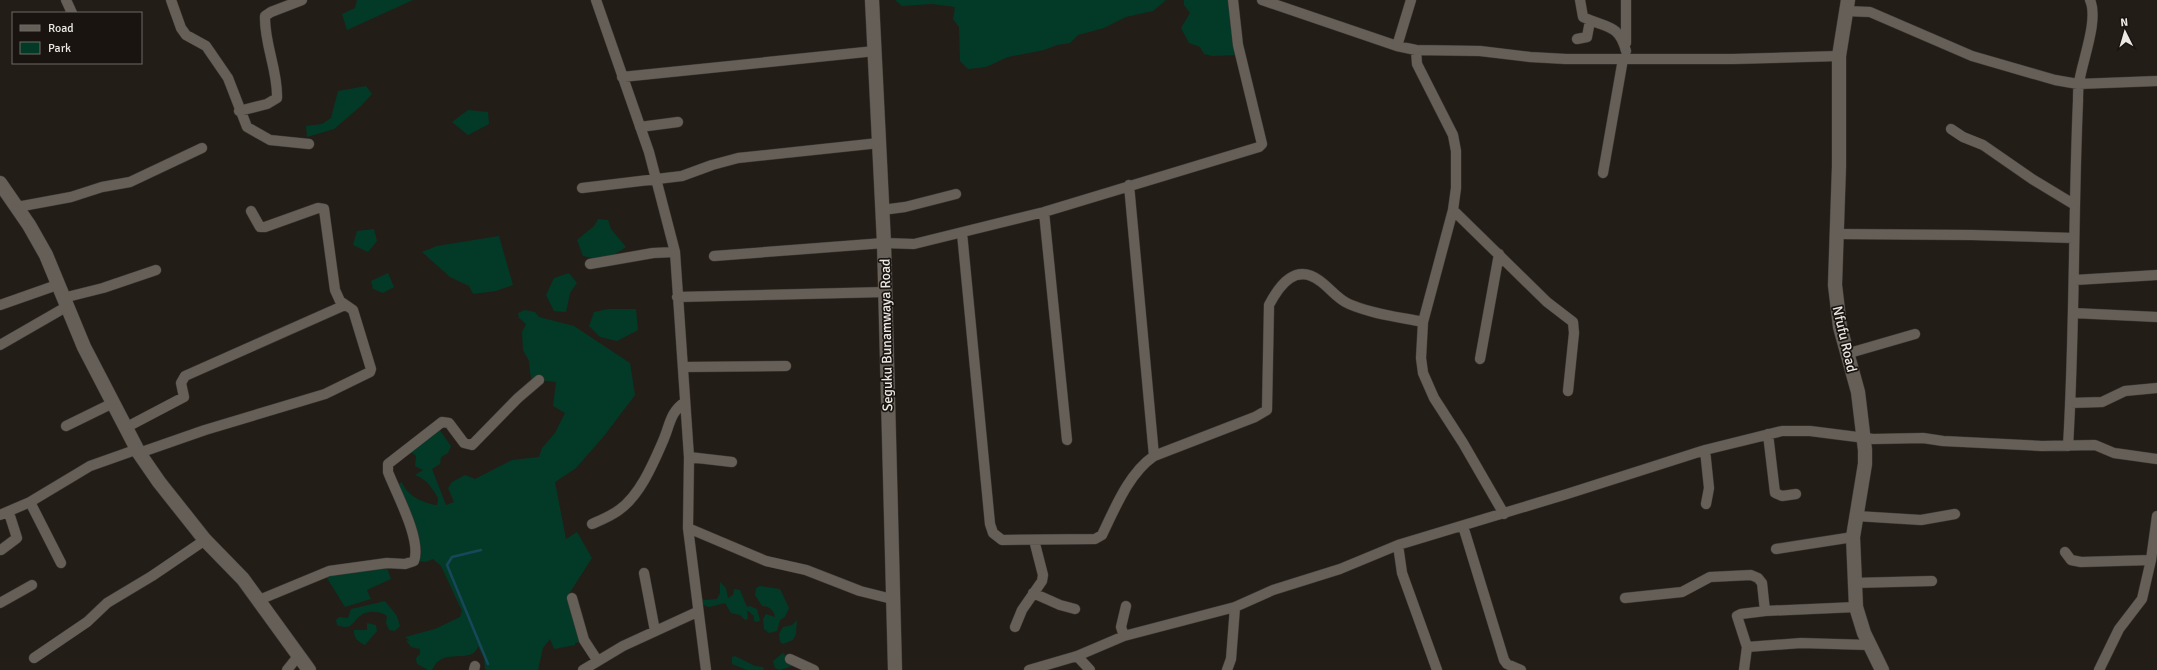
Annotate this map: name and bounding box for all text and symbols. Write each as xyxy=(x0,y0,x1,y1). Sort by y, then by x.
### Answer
legend xyxy=(12,12,142,64)
north arrow xyxy=(2105,12,2145,52)
text: N xyxy=(2120,16,2129,29)
text: Road xyxy=(48,21,74,36)
text: Park xyxy=(48,41,71,56)
street label: Seguku Bunamwaya Road xyxy=(877,259,896,411)
street label: Nfufu Road xyxy=(1829,304,1860,374)

